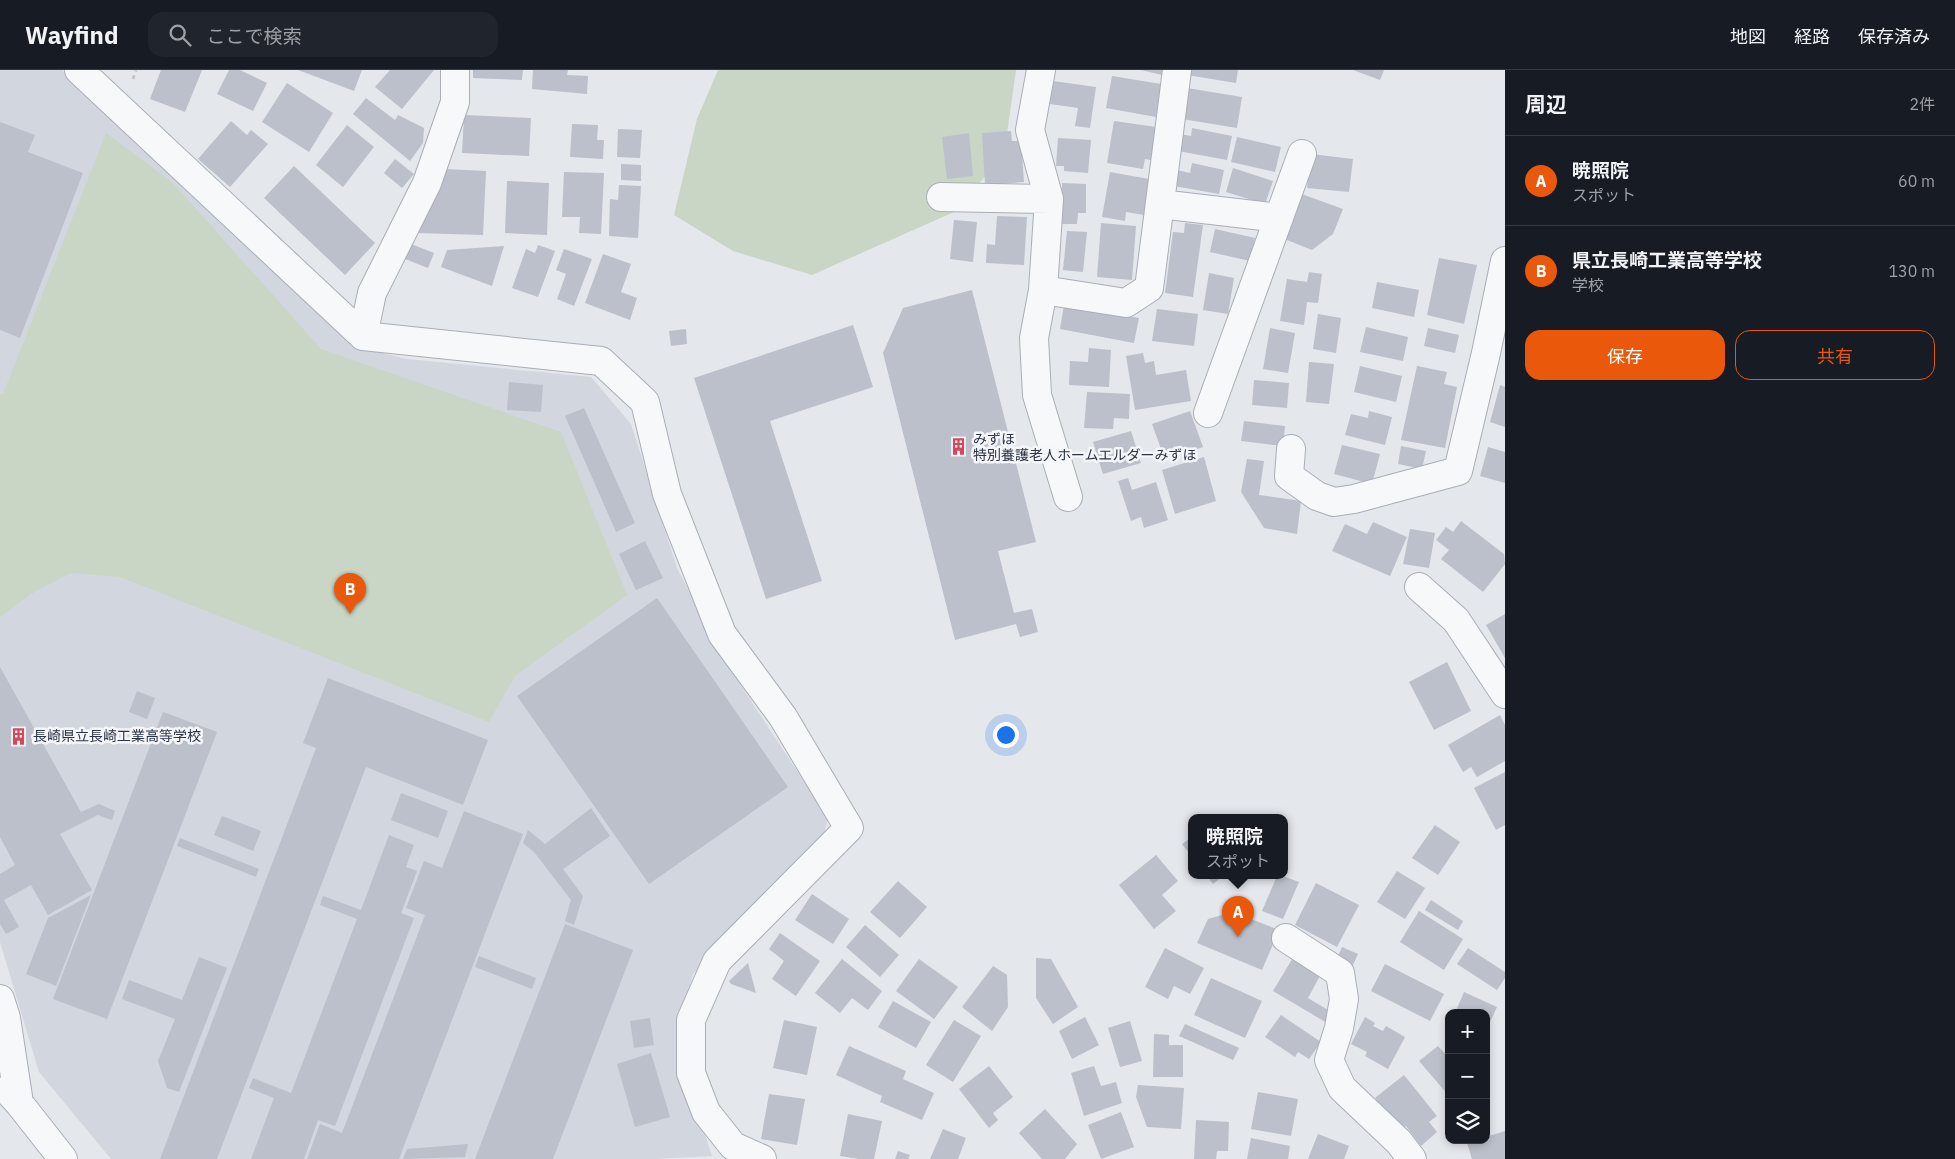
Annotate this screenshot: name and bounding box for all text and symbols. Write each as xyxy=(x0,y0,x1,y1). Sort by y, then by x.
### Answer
search box xyxy=(148,12,498,57)
text: Wayfind xyxy=(25,19,118,51)
icon: search xyxy=(166,21,194,49)
text: ここで検索 xyxy=(206,24,302,48)
text: 地図 xyxy=(1730,25,1766,48)
text: 経路 xyxy=(1794,25,1830,48)
text: 保存済み xyxy=(1858,25,1930,48)
text: 周辺 xyxy=(1525,90,1567,118)
text: 2件 xyxy=(1909,94,1935,114)
text: 暁照院 xyxy=(1572,158,1629,182)
text: A xyxy=(1536,171,1546,191)
text: 60 m xyxy=(1898,171,1935,191)
text: スポット xyxy=(1572,185,1636,205)
text: 県立長崎工業高等学校 xyxy=(1572,248,1762,272)
text: B xyxy=(1536,261,1546,281)
text: 130 m xyxy=(1888,261,1935,281)
text: 学校 xyxy=(1572,275,1604,295)
button: 保存 xyxy=(1525,330,1725,380)
button: 共有 xyxy=(1735,330,1935,380)
place label: みずほ 特別養護老人ホームエルダーみずほ xyxy=(973,430,1197,464)
building icon: みずほ 特別養護老人ホームエルダーみずほ xyxy=(949,437,969,457)
pin: B xyxy=(334,573,366,614)
your location xyxy=(993,722,1019,748)
building icon: 長崎県立長崎工業高等学校 xyxy=(9,726,29,746)
place label: 長崎県立長崎工業高等学校 xyxy=(33,727,201,745)
popup xyxy=(1188,814,1288,879)
text: 暁照院 xyxy=(1206,824,1263,848)
text: スポット xyxy=(1206,851,1270,871)
pin: A xyxy=(1222,896,1254,937)
map controls xyxy=(1445,1009,1490,1144)
button: + xyxy=(1445,1009,1490,1054)
button: − xyxy=(1445,1054,1490,1099)
button: layers xyxy=(1445,1099,1490,1144)

